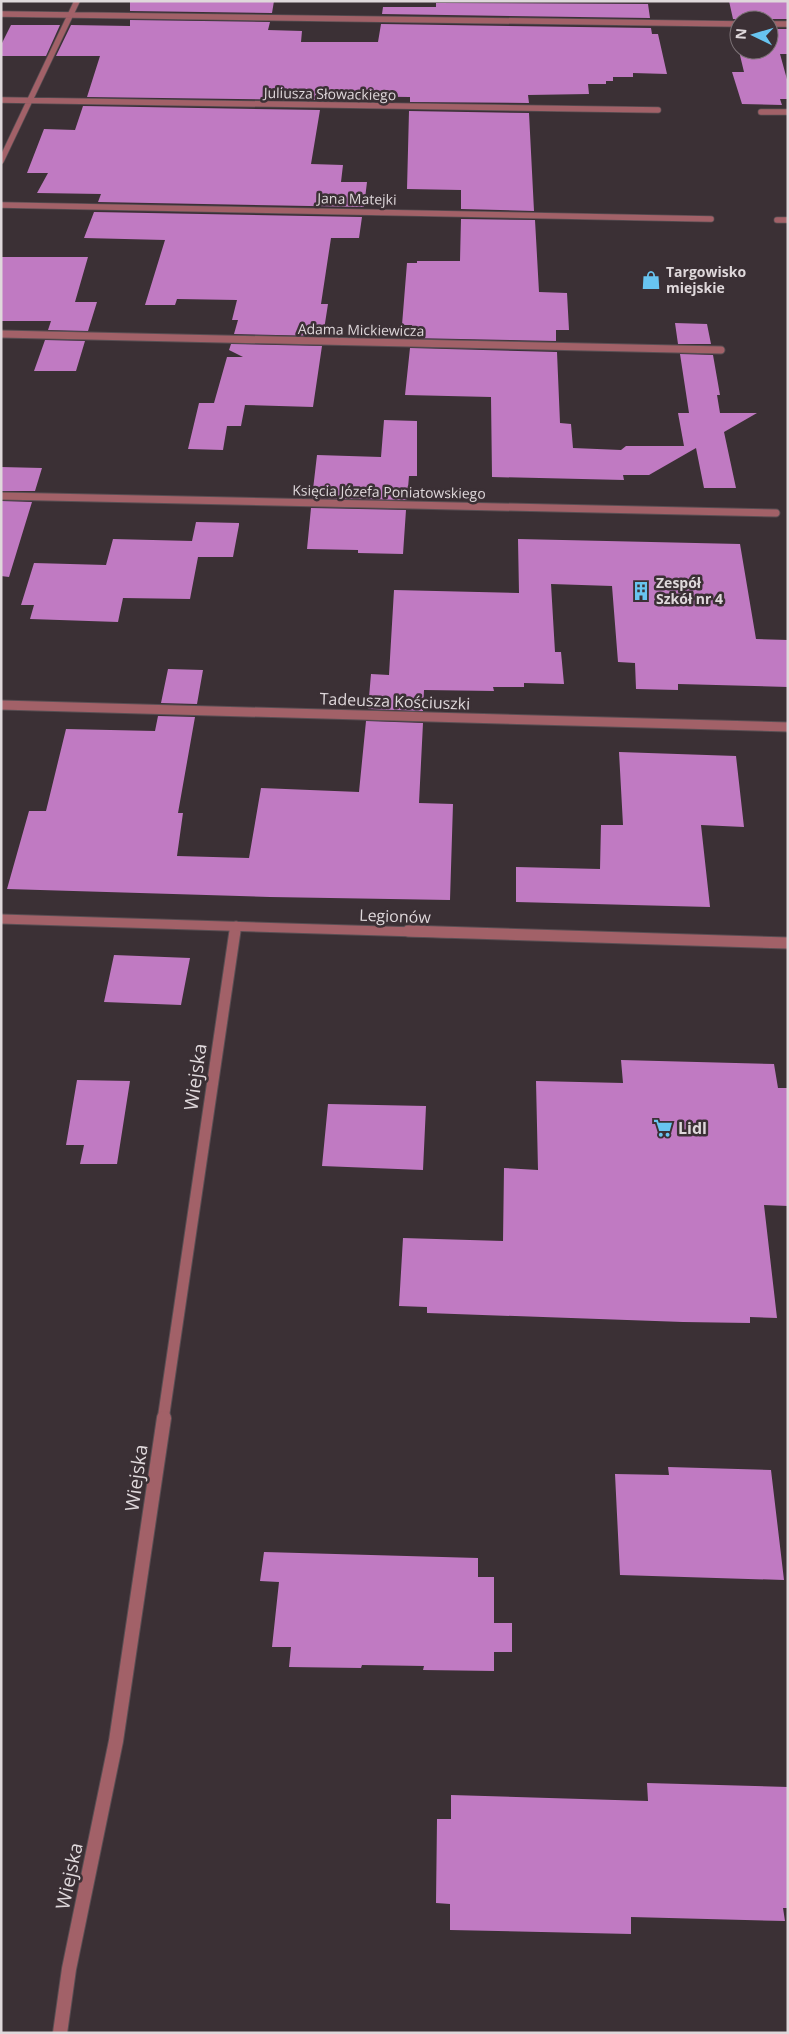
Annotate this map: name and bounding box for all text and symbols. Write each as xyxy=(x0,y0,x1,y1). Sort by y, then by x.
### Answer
north arrow xyxy=(729,10,779,60)
text: N xyxy=(731,27,751,40)
street label: Juliusza Słowackiego xyxy=(262,83,396,104)
street label: Jana Matejki xyxy=(315,188,397,209)
place label: Targowisko miejskie xyxy=(666,262,746,297)
shop icon: Targowisko miejskie xyxy=(640,269,662,291)
street label: Adama Mickiewicza xyxy=(298,319,424,340)
street label: Księcia Józefa Poniatowskiego xyxy=(292,480,486,503)
place label: Zespół Szkół nr 4 xyxy=(656,573,723,608)
building icon: Zespół Szkół nr 4 xyxy=(630,580,652,602)
street label: Tadeusza Kościuszki xyxy=(319,687,471,715)
street label: Legionów xyxy=(359,904,432,928)
street label: Wiejska xyxy=(177,1042,213,1112)
supermarket icon: Lidl xyxy=(652,1117,674,1139)
place label: Lidl xyxy=(678,1117,707,1139)
street label: Wiejska xyxy=(118,1443,154,1513)
street label: Wiejska xyxy=(49,1840,89,1912)

